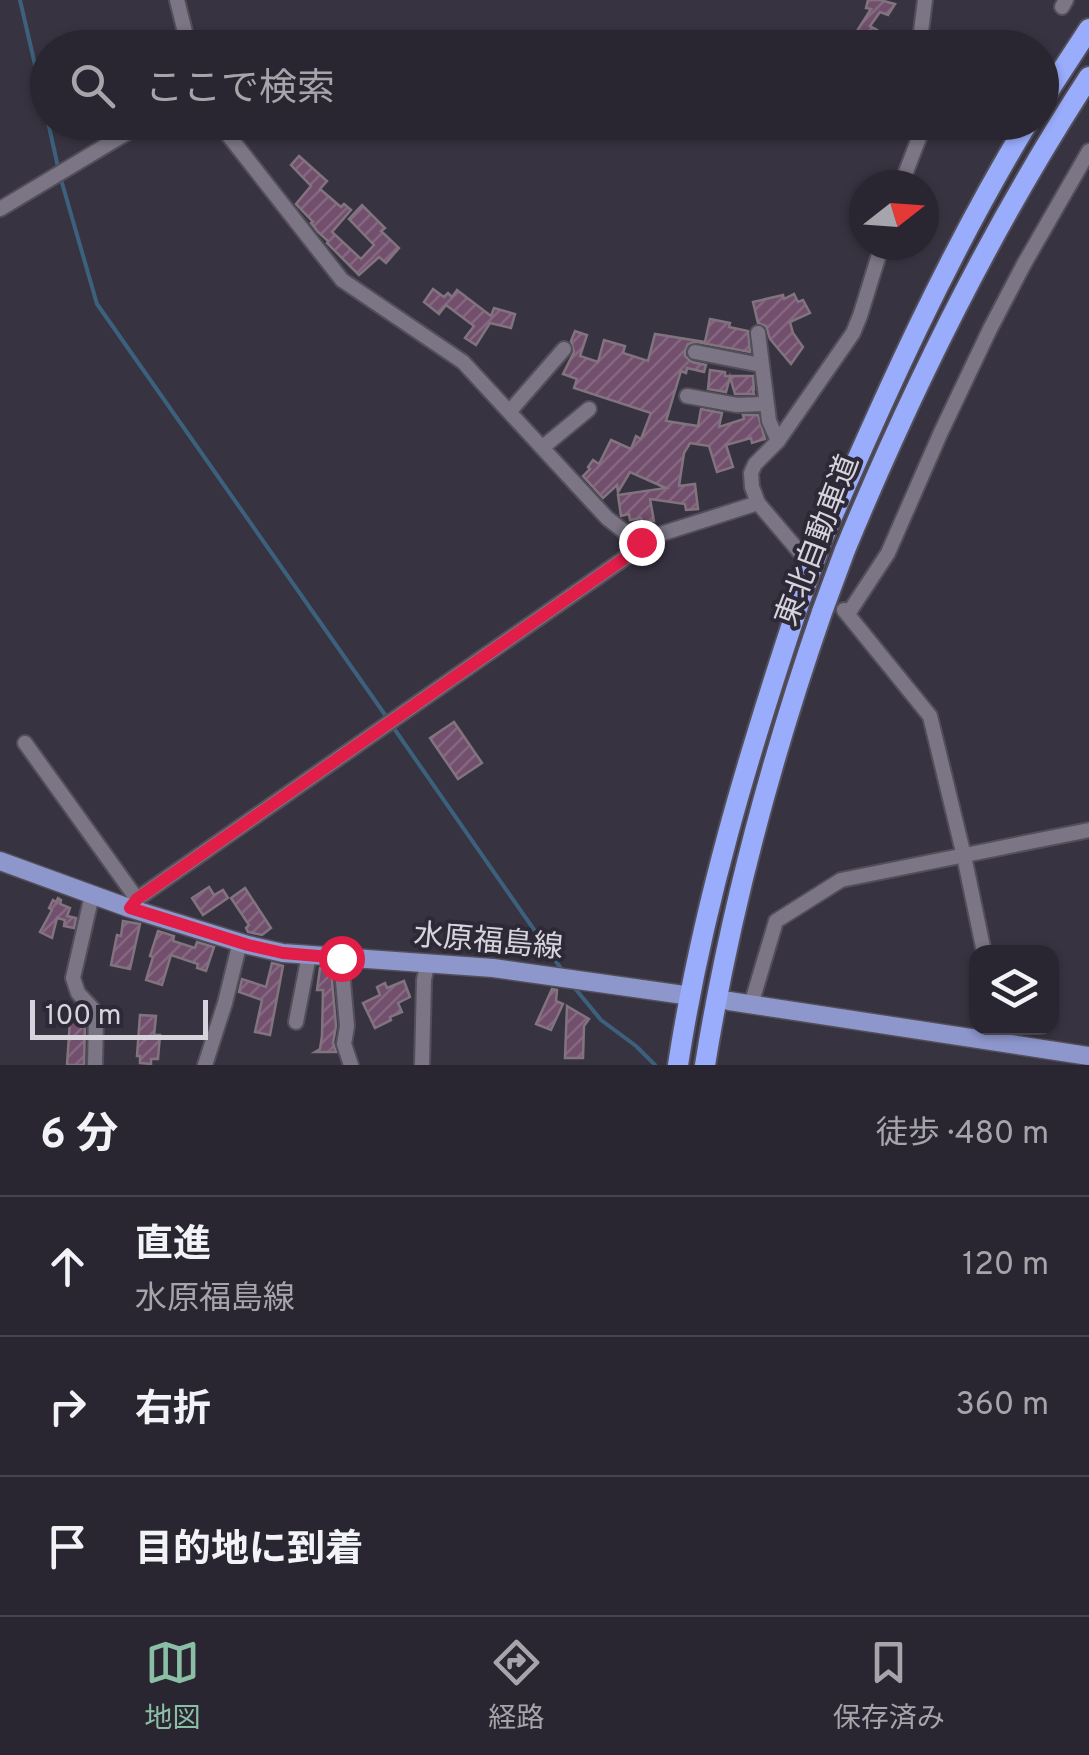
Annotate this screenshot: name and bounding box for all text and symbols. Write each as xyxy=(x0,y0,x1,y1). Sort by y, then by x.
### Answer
search box xyxy=(30,30,1059,140)
icon: search xyxy=(65,58,120,113)
text: ここで検索 xyxy=(145,66,335,115)
north arrow xyxy=(849,170,939,260)
street label: 東北自動車道 xyxy=(769,450,869,632)
route end xyxy=(619,520,665,566)
street label: 水原福島線 xyxy=(412,918,564,968)
route start xyxy=(319,936,365,982)
map controls xyxy=(969,945,1059,1035)
button: layers xyxy=(969,945,1059,1035)
scale bar xyxy=(30,995,208,1040)
text: 100 m xyxy=(45,999,121,1035)
text: 6 分 xyxy=(40,1110,118,1163)
text: 徒歩 · 480 m xyxy=(876,1115,1049,1155)
text: 直進 xyxy=(135,1222,211,1271)
icon: ahead xyxy=(40,1239,95,1294)
text: 120 m xyxy=(962,1246,1049,1286)
text: 水原福島線 xyxy=(135,1280,295,1320)
icon: right xyxy=(40,1379,95,1434)
text: 360 m xyxy=(955,1386,1049,1426)
text: 右折 xyxy=(135,1387,211,1436)
icon: arrive xyxy=(40,1519,95,1574)
text: 目的地に到着 xyxy=(135,1527,363,1576)
tab: 地図 xyxy=(144,1635,200,1738)
tab: 経路 xyxy=(488,1635,545,1738)
tab: 保存済み xyxy=(833,1635,945,1738)

